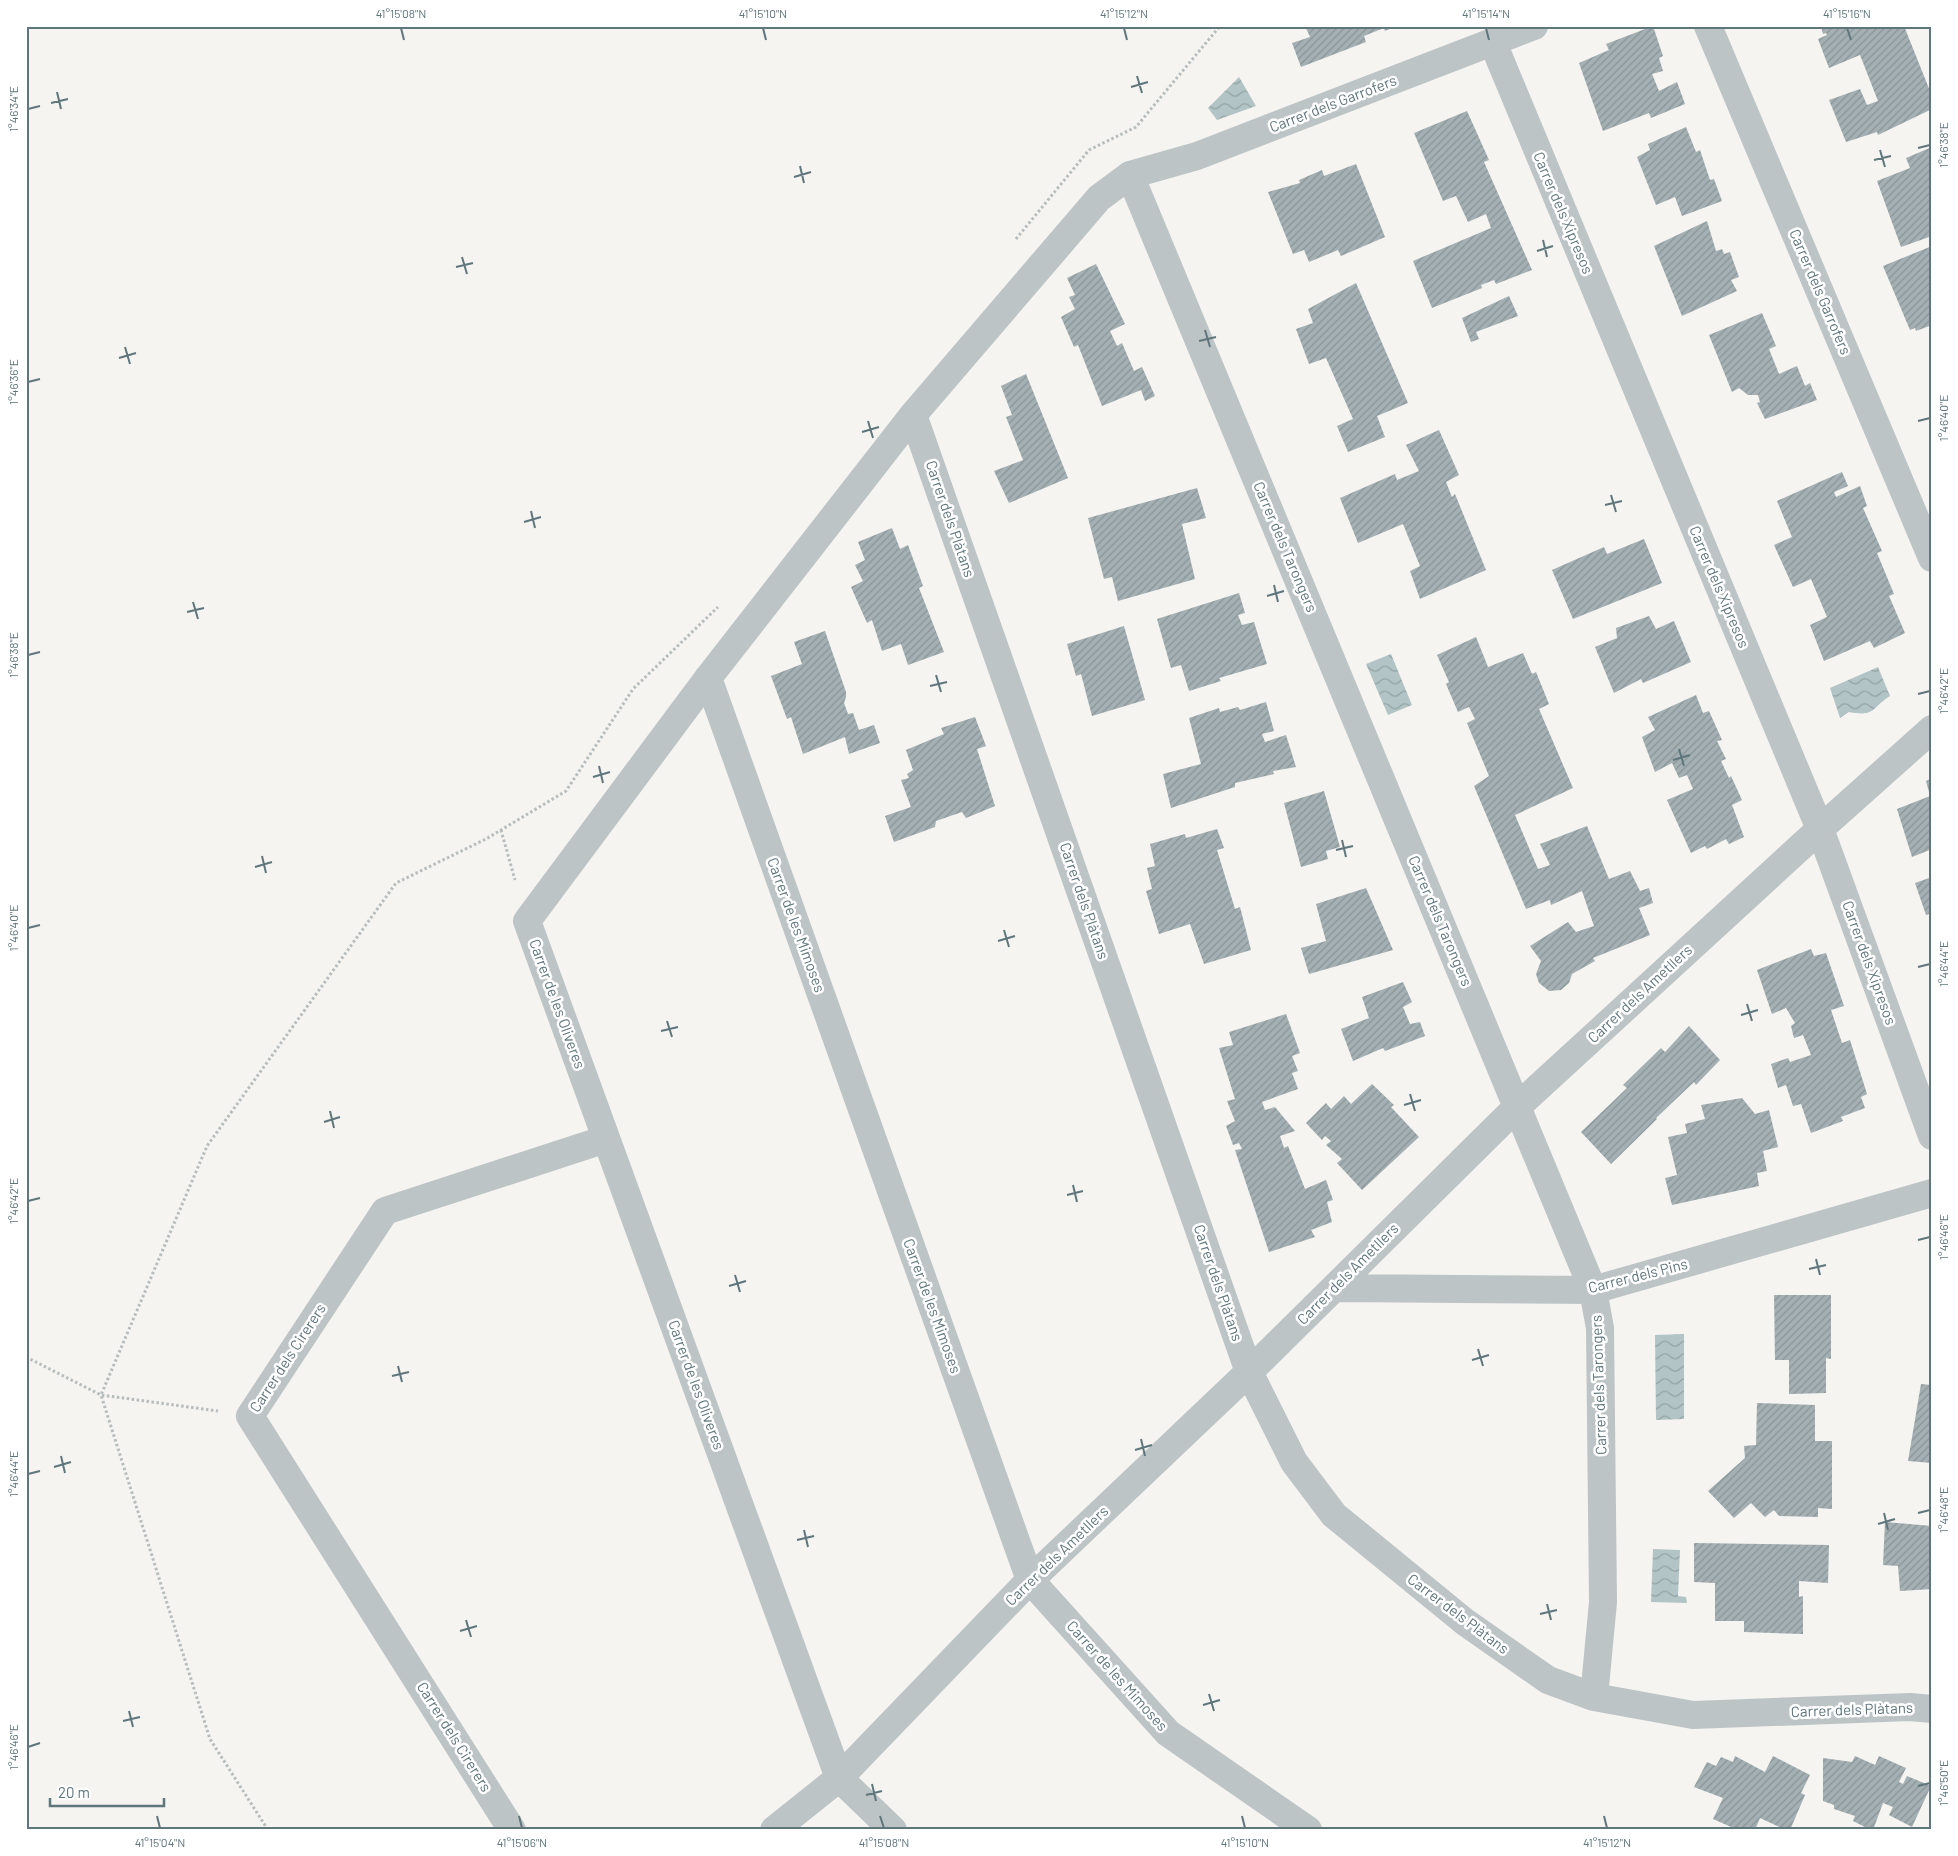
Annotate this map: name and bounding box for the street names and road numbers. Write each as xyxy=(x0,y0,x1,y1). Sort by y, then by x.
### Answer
street label: Carrer dels Garrofers xyxy=(1267,71,1399,136)
street label: Carrer dels Xipresos xyxy=(1530,149,1598,276)
street label: Carrer dels Garrofers xyxy=(1786,226,1856,357)
street label: Carrer dels Plàtans xyxy=(923,458,979,579)
street label: Carrer dels Tarongers xyxy=(1250,479,1322,615)
street label: Carrer dels Xipresos xyxy=(1686,523,1754,650)
street label: Carrer dels Plàtans xyxy=(1057,840,1113,961)
street label: Carrer dels Tarongers xyxy=(1405,853,1477,989)
street label: Carrer de les Mimoses xyxy=(764,855,830,994)
street label: Carrer dels Xipresos xyxy=(1839,898,1901,1027)
street label: Carrer de les Oliveres xyxy=(526,936,590,1071)
street label: Carrer dels Ametllers xyxy=(1583,940,1695,1046)
street label: Carrer dels Ametllers xyxy=(1293,1219,1402,1328)
street label: Carrer dels Plàtans xyxy=(1191,1222,1247,1343)
street label: Carrer de les Mimoses xyxy=(900,1236,966,1375)
street label: Carrer dels Pins xyxy=(1586,1254,1689,1296)
street label: Carrer dels Cirerers xyxy=(245,1300,329,1415)
street label: Carrer dels Tarongers xyxy=(1587,1315,1609,1455)
street label: Carrer de les Oliveres xyxy=(665,1317,729,1452)
street label: Carrer dels Ametllers xyxy=(1001,1502,1112,1609)
street label: Carrer dels Plàtans xyxy=(1404,1569,1513,1657)
street label: Carrer de les Mimoses xyxy=(1064,1617,1172,1734)
street label: Carrer dels Cirerers xyxy=(414,1678,496,1795)
street label: Carrer dels Plàtans xyxy=(1791,1698,1913,1720)

